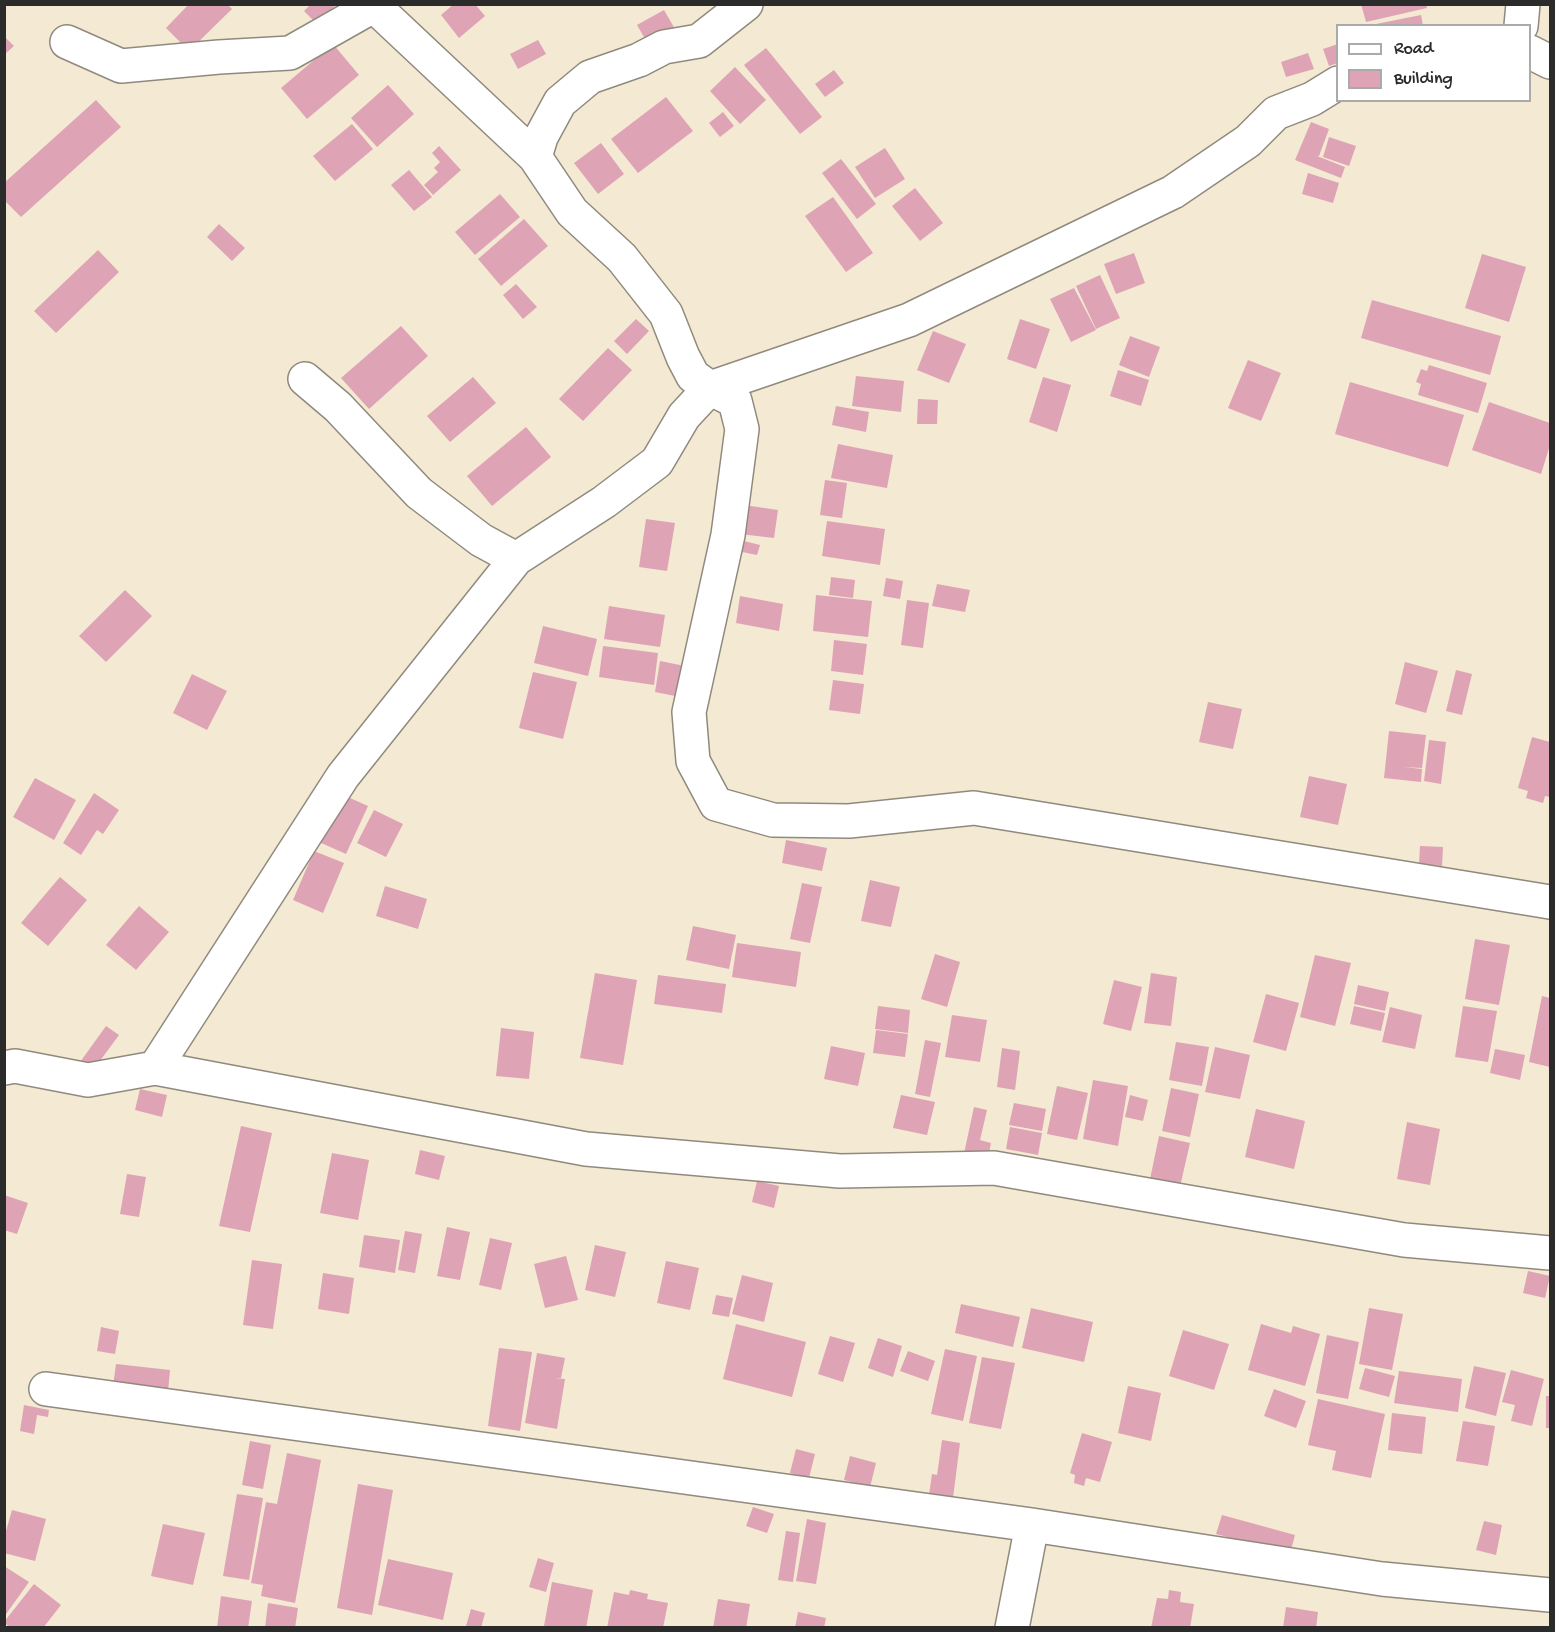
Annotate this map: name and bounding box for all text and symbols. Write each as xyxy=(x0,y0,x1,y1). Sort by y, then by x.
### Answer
legend xyxy=(1336,24,1531,102)
text: Road xyxy=(1394,39,1433,60)
text: Building xyxy=(1394,69,1453,90)

